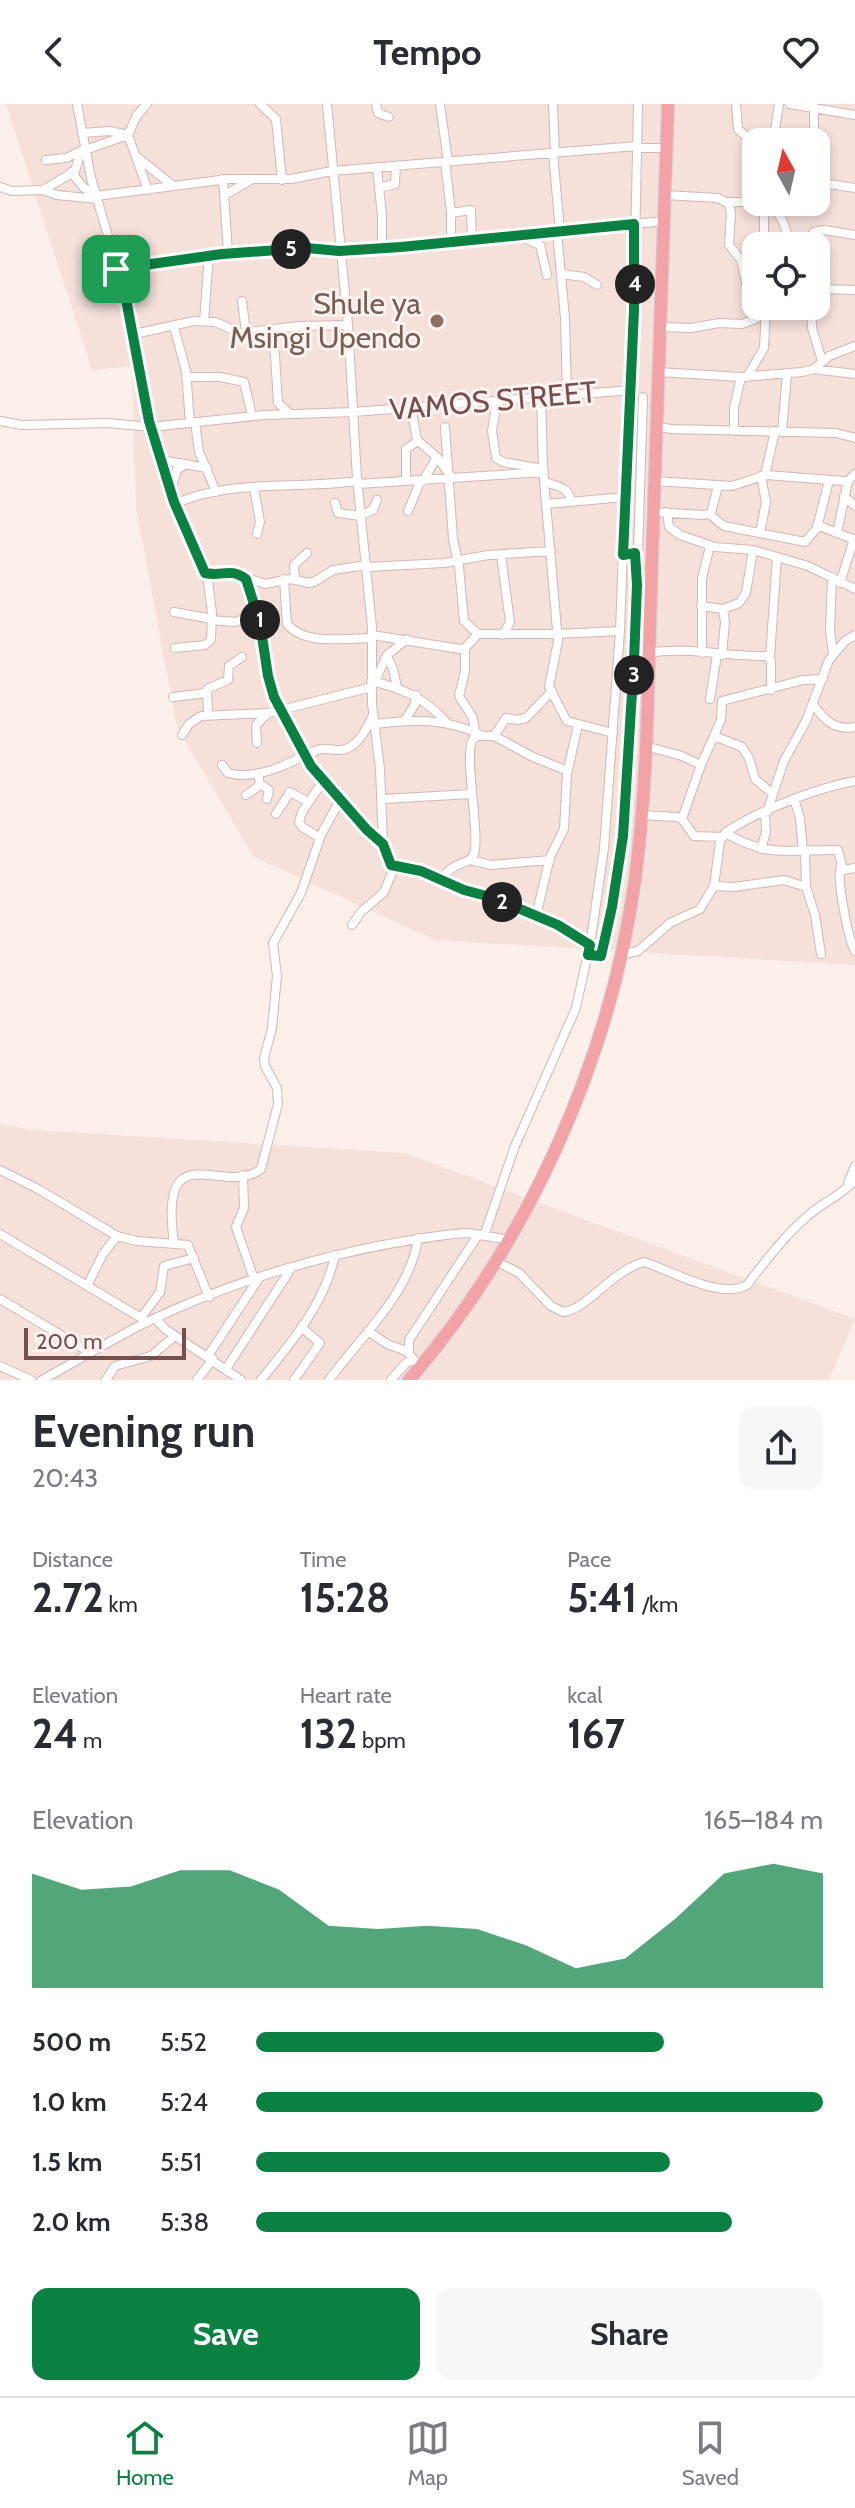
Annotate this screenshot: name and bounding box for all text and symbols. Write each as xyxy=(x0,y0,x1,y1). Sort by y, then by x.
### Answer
icon: back xyxy=(32,30,76,74)
text: Tempo xyxy=(373,30,482,74)
icon: heart xyxy=(779,30,823,74)
north arrow xyxy=(742,128,830,216)
map controls xyxy=(742,128,830,320)
pin: 5 xyxy=(271,229,311,269)
button: locate xyxy=(742,232,830,320)
pin xyxy=(82,235,150,303)
text: 5 xyxy=(285,235,297,262)
icon: arrive xyxy=(94,247,138,291)
pin: 4 xyxy=(615,264,655,304)
text: 4 xyxy=(628,270,642,297)
place label: Shule ya Msingi Upendo xyxy=(229,285,422,356)
marker: Shule ya Msingi Upendo xyxy=(428,312,446,330)
street label: VAMOS STREET xyxy=(388,373,598,428)
pin: 1 xyxy=(240,600,280,640)
text: 1 xyxy=(256,606,264,633)
pin: 3 xyxy=(614,655,654,695)
text: 3 xyxy=(628,661,640,688)
pin: 2 xyxy=(482,882,522,922)
text: 2 xyxy=(496,888,508,915)
scale bar xyxy=(24,1324,186,1360)
text: 200 m xyxy=(36,1328,102,1355)
text: Evening run xyxy=(32,1405,255,1458)
button: share xyxy=(739,1406,823,1490)
text: 20:43 xyxy=(32,1462,98,1494)
text: Distance xyxy=(32,1546,113,1573)
text: Time xyxy=(300,1546,346,1573)
text: Pace xyxy=(567,1546,611,1573)
text: 2.72 xyxy=(32,1573,104,1622)
text: 15:28 xyxy=(300,1573,390,1622)
text: 5:41 xyxy=(567,1573,637,1622)
text: km xyxy=(104,1591,138,1618)
text: /km xyxy=(637,1591,678,1618)
text: Elevation xyxy=(32,1682,118,1709)
text: Heart rate xyxy=(300,1682,392,1709)
text: kcal xyxy=(567,1682,602,1709)
text: 24 xyxy=(32,1709,78,1758)
text: 132 xyxy=(300,1709,357,1758)
text: 167 xyxy=(567,1709,625,1758)
text: m xyxy=(78,1727,102,1754)
text: bpm xyxy=(357,1727,406,1754)
text: Elevation xyxy=(32,1804,134,1836)
text: 165–184 m xyxy=(704,1804,823,1836)
text: 500 m xyxy=(32,2026,111,2058)
text: 5:52 xyxy=(160,2026,207,2058)
text: 1.0 km xyxy=(32,2086,107,2118)
text: 5:24 xyxy=(160,2086,208,2118)
text: 1.5 km xyxy=(32,2146,102,2178)
text: 5:51 xyxy=(160,2146,202,2178)
text: 2.0 km xyxy=(32,2206,111,2238)
text: 5:38 xyxy=(160,2206,209,2238)
button: Save xyxy=(32,2288,420,2380)
button: Share xyxy=(436,2288,823,2380)
tab: Home xyxy=(116,2416,174,2491)
tab: Map xyxy=(406,2416,450,2491)
tab: Saved xyxy=(682,2416,739,2491)

